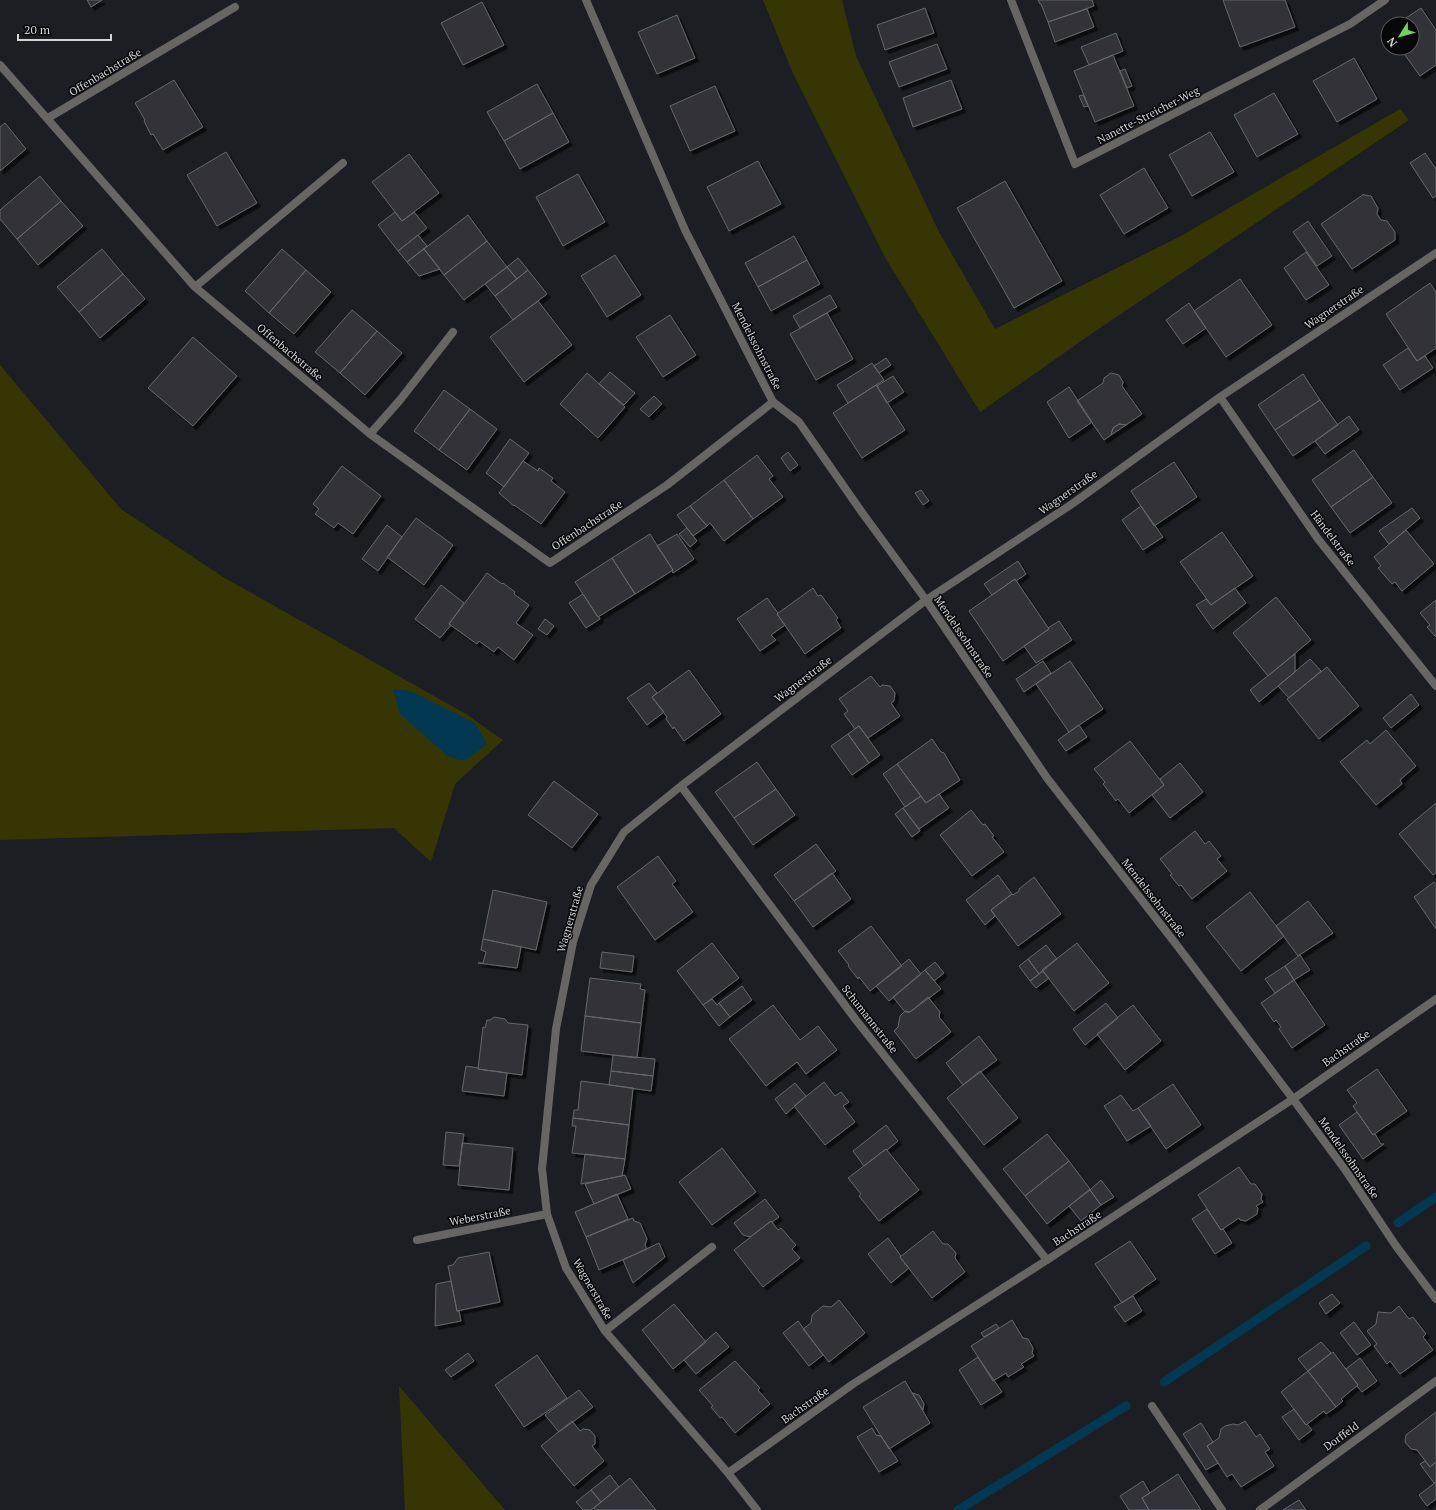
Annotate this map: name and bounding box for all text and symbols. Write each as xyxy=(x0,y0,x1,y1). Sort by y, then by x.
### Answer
scale bar xyxy=(18,16,111,42)
north arrow xyxy=(1380,16,1420,56)
text: 20 m xyxy=(24,22,51,37)
text: N xyxy=(1384,34,1400,50)
street label: Offenbachstraße xyxy=(66,45,144,99)
street label: Nanette-Streicher-Weg xyxy=(1094,83,1202,147)
street label: Wagnerstraße xyxy=(1302,282,1367,332)
street label: Mendelssohnstraße xyxy=(729,300,785,393)
street label: Offenbachstraße xyxy=(254,320,326,384)
street label: Wagnerstraße xyxy=(1036,466,1100,517)
street label: Offenbachstraße xyxy=(549,497,626,553)
street label: Händelstraße xyxy=(1307,507,1359,569)
street label: Mendelssohnstraße xyxy=(931,593,997,681)
street label: Wagnerstraße xyxy=(771,653,835,705)
street label: Mendelssohnstraße xyxy=(1119,856,1189,941)
street label: Wagnerstraße xyxy=(554,884,586,954)
street label: Schumannstraße xyxy=(839,982,901,1056)
street label: Bachstraße xyxy=(1319,1026,1373,1070)
street label: Mendelssohnstraße xyxy=(1316,1115,1383,1202)
street label: Weberstraße xyxy=(448,1203,512,1229)
street label: Bachstraße xyxy=(1050,1207,1104,1249)
street label: Wagnerstraße xyxy=(570,1256,616,1323)
street label: Bachstraße xyxy=(778,1383,832,1427)
street label: Dorffeld xyxy=(1321,1418,1361,1454)

